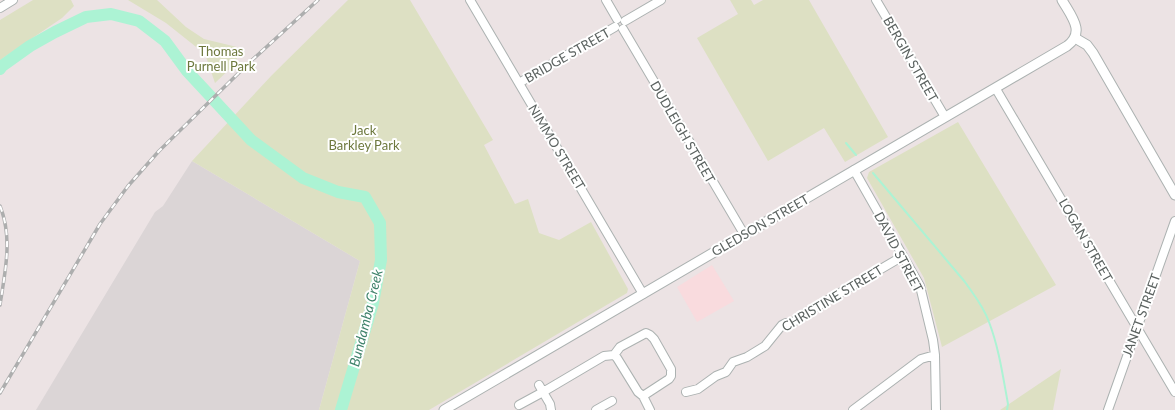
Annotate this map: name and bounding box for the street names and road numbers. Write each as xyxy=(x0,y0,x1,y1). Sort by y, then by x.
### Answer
street label: BERGIN STREET xyxy=(880,13,942,105)
street label: BRIDGE STREET xyxy=(521,24,613,86)
street label: DUDLEIGH STREET xyxy=(647,78,719,186)
street label: NIMMO STREET xyxy=(525,101,589,193)
street label: GLEDSON STREET xyxy=(708,190,812,259)
street label: LOGAN STREET xyxy=(1056,195,1117,285)
street label: DAVID STREET xyxy=(871,209,927,295)
street label: CHRISTINE STREET xyxy=(779,261,886,334)
street label: JANET STREET xyxy=(1118,271,1164,359)

